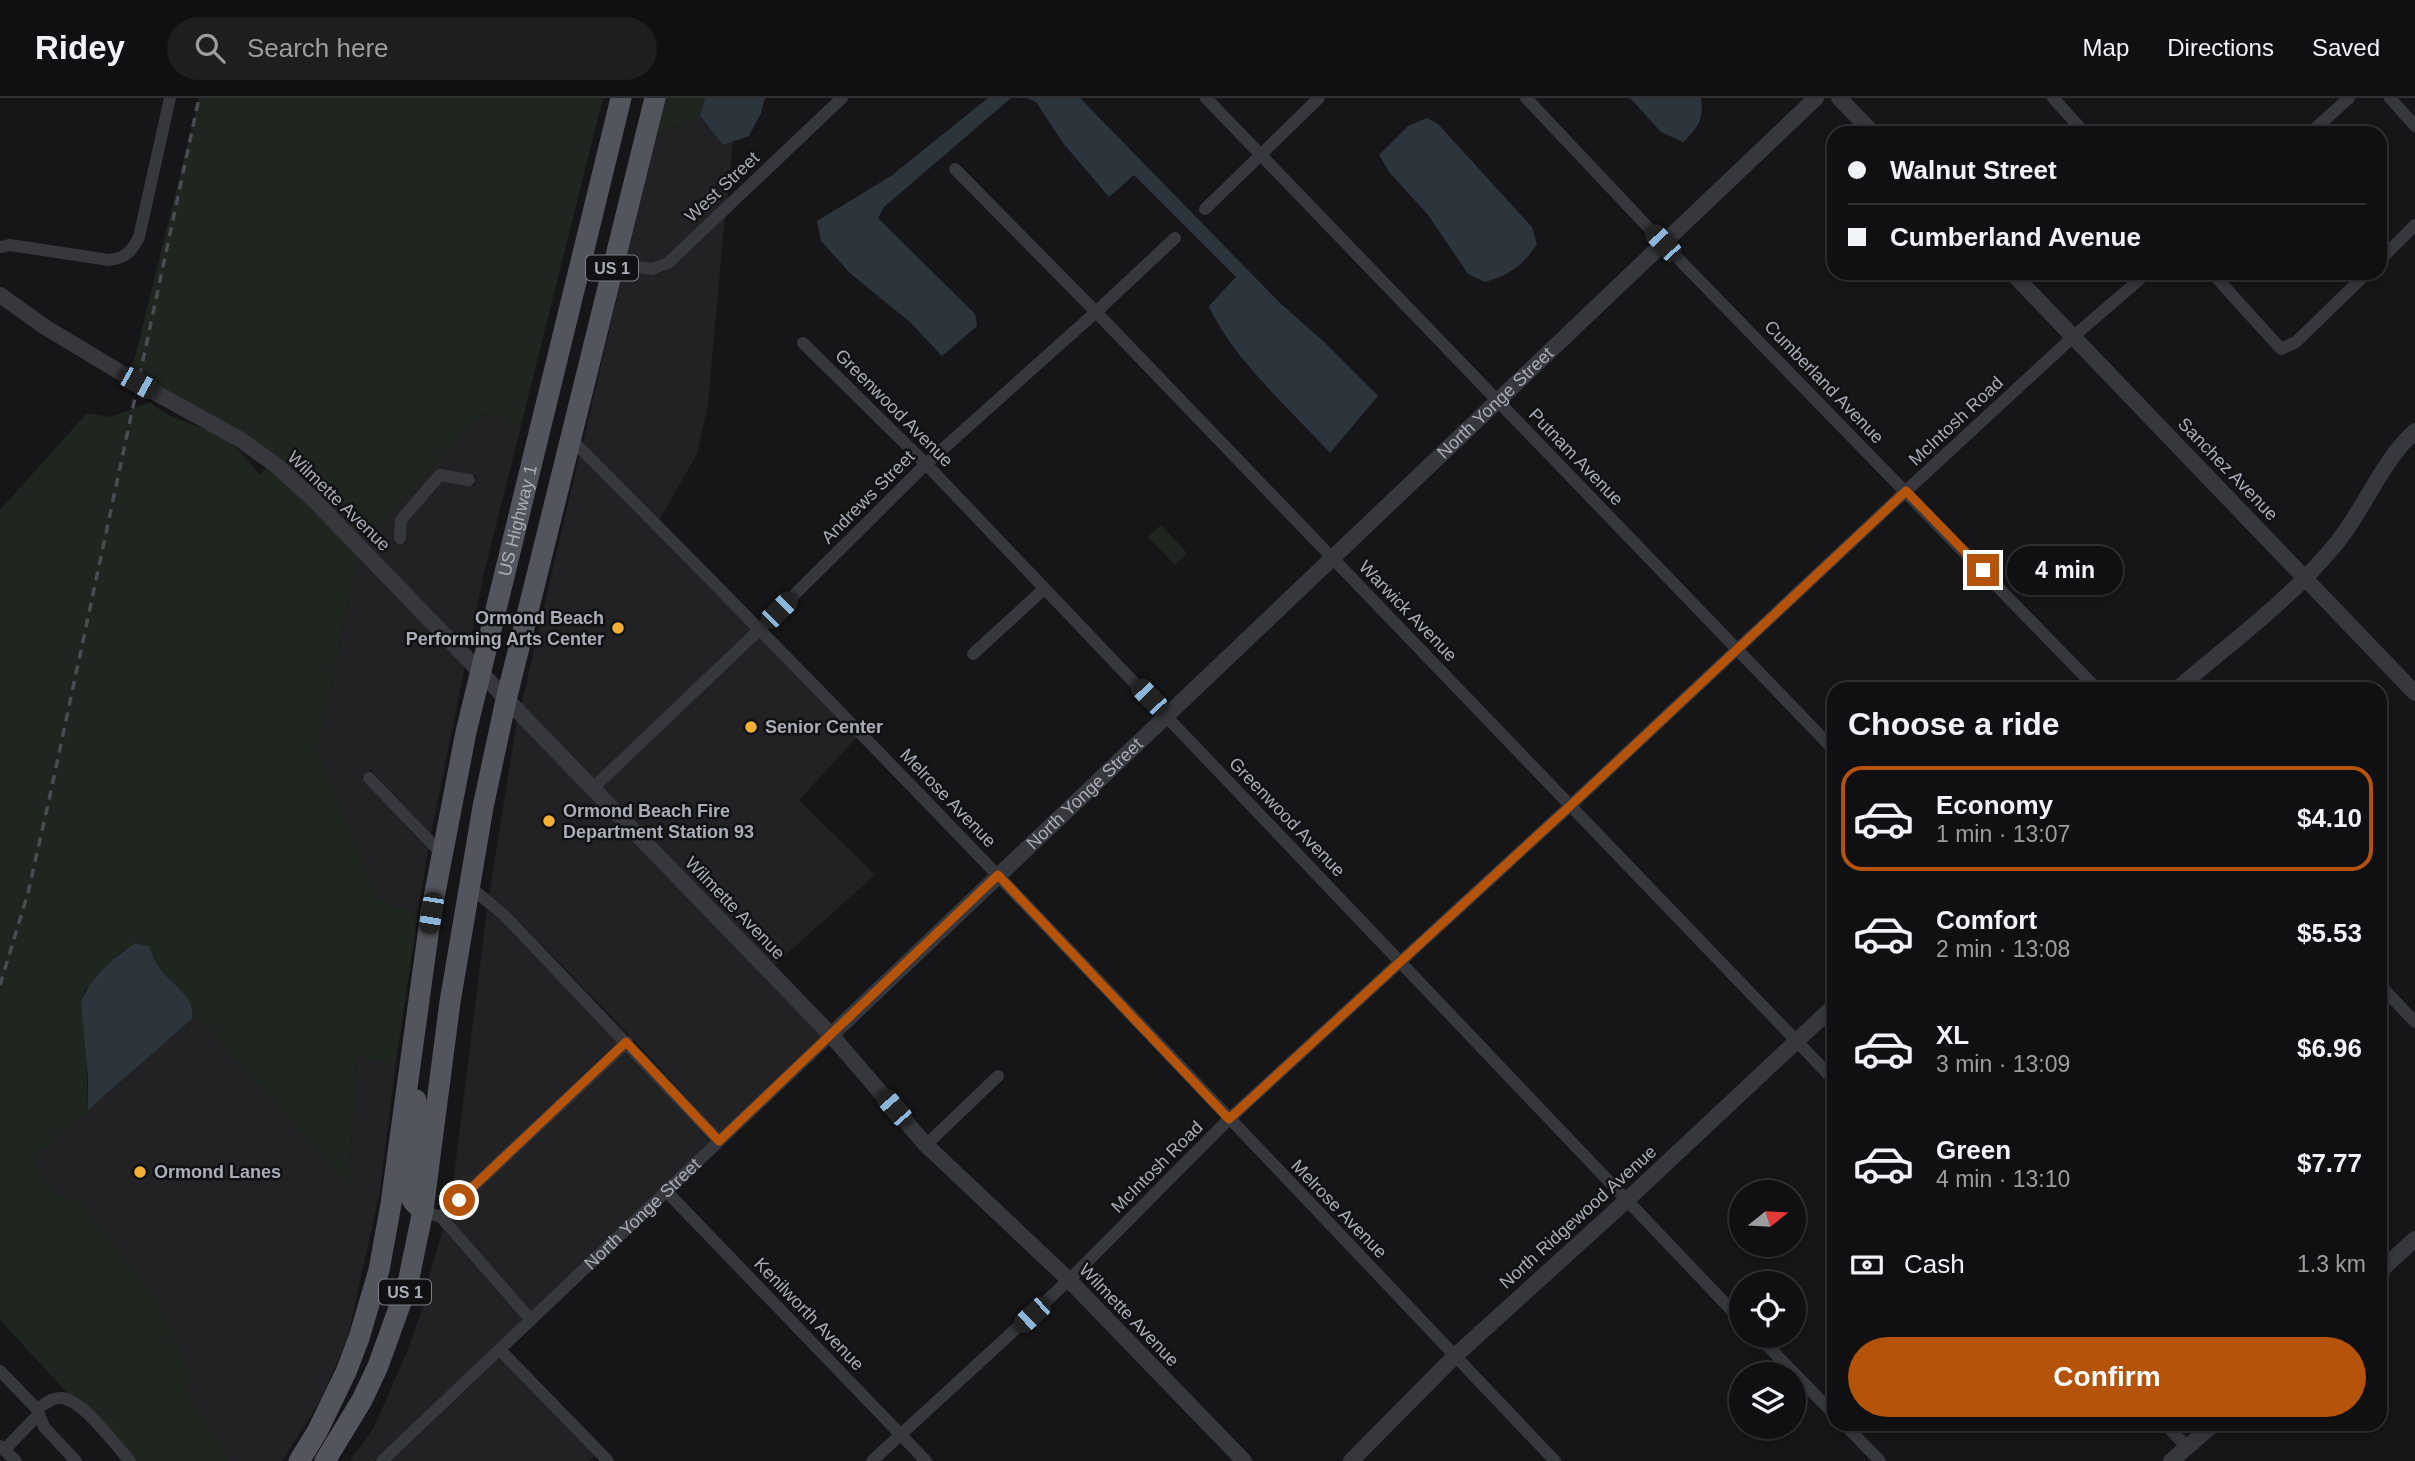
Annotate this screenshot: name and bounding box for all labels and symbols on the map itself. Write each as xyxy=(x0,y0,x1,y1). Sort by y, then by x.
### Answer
street label: West Street xyxy=(681,148,763,226)
car xyxy=(1641,220,1686,266)
road number: US 1 xyxy=(586,256,638,280)
street label: Cumberland Avenue xyxy=(1760,317,1888,447)
street label: North Yonge Street xyxy=(1433,343,1557,463)
street label: Greenwood Avenue xyxy=(831,345,957,471)
car xyxy=(115,364,162,402)
street label: McIntosh Road xyxy=(1905,372,2007,470)
street label: Putnam Avenue xyxy=(1525,404,1627,510)
street label: Sanchez Avenue xyxy=(2174,414,2282,524)
street label: Andrews Street xyxy=(817,446,919,548)
street label: Wilmette Avenue xyxy=(284,447,394,555)
street label: US Highway 1 xyxy=(494,463,541,578)
callout: 4 min xyxy=(2008,546,2123,594)
route end xyxy=(1967,554,1999,586)
street label: Warwick Avenue xyxy=(1355,557,1461,665)
car xyxy=(757,588,802,632)
place label: Ormond Beach Performing Arts Center xyxy=(406,608,604,649)
marker: Ormond Beach Performing Arts Center xyxy=(610,620,626,636)
car xyxy=(1127,675,1172,719)
place label: Senior Center xyxy=(765,717,883,737)
marker: Senior Center xyxy=(743,719,759,735)
street label: North Yonge Street xyxy=(1023,734,1147,853)
street label: Melrose Avenue xyxy=(896,745,1000,851)
street label: Greenwood Avenue xyxy=(1225,753,1349,881)
place label: Ormond Beach Fire Department Station 93 xyxy=(563,801,754,842)
marker: Ormond Beach Fire Department Station 93 xyxy=(541,813,557,829)
street label: Wilmette Avenue xyxy=(681,853,789,963)
car xyxy=(418,891,445,935)
car xyxy=(873,1085,916,1131)
street label: McIntosh Road xyxy=(1107,1117,1207,1217)
street label: North Ridgewood Avenue xyxy=(1496,1141,1660,1293)
street label: North Yonge Street xyxy=(580,1154,705,1274)
street label: Melrose Avenue xyxy=(1287,1156,1391,1262)
place label: Ormond Lanes xyxy=(154,1162,281,1182)
marker: Ormond Lanes xyxy=(132,1164,148,1180)
north arrow xyxy=(1729,1180,1806,1256)
route start xyxy=(443,1184,475,1216)
street label: Kenilworth Avenue xyxy=(750,1254,868,1374)
street label: Wilmette Avenue xyxy=(1075,1260,1183,1370)
road number: US 1 xyxy=(379,1280,431,1304)
car xyxy=(1010,1293,1055,1337)

